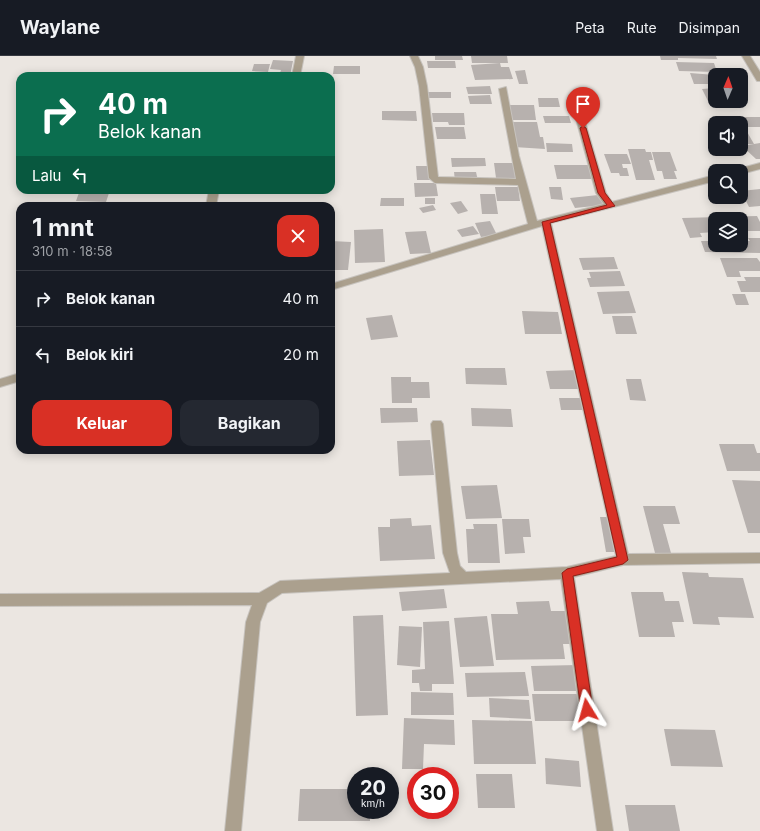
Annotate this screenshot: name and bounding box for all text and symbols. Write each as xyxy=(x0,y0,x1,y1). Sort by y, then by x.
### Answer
text: Waylane xyxy=(20,16,100,39)
text: Peta xyxy=(575,19,605,36)
text: Rute xyxy=(627,19,657,36)
text: Disimpan xyxy=(679,19,740,36)
north arrow xyxy=(708,68,748,108)
map controls xyxy=(708,68,748,252)
text: 40 m xyxy=(98,87,168,121)
pin xyxy=(566,87,600,128)
icon: right xyxy=(32,88,84,140)
icon: arrive xyxy=(572,93,594,115)
button: sound xyxy=(708,116,748,156)
text: Belok kanan xyxy=(98,121,202,142)
icon: left xyxy=(69,164,91,186)
button: search xyxy=(708,164,748,204)
text: Lalu xyxy=(32,166,61,185)
button: layers xyxy=(708,212,748,252)
text: 1 mnt xyxy=(32,213,94,242)
button: close xyxy=(277,215,319,257)
text: 310 m · 18:58 xyxy=(32,243,113,259)
icon: right xyxy=(32,288,54,310)
text: Belok kanan xyxy=(66,289,155,308)
text: 40 m xyxy=(282,289,319,308)
icon: left xyxy=(32,344,54,366)
text: Belok kiri xyxy=(66,345,133,364)
text: 20 m xyxy=(283,345,319,364)
button: Keluar xyxy=(32,400,172,446)
button: Bagikan xyxy=(180,400,319,446)
position arrow xyxy=(566,689,608,731)
speed limit sign: 30 xyxy=(407,767,459,819)
text: 20 xyxy=(360,776,386,800)
text: km/h xyxy=(361,797,385,809)

